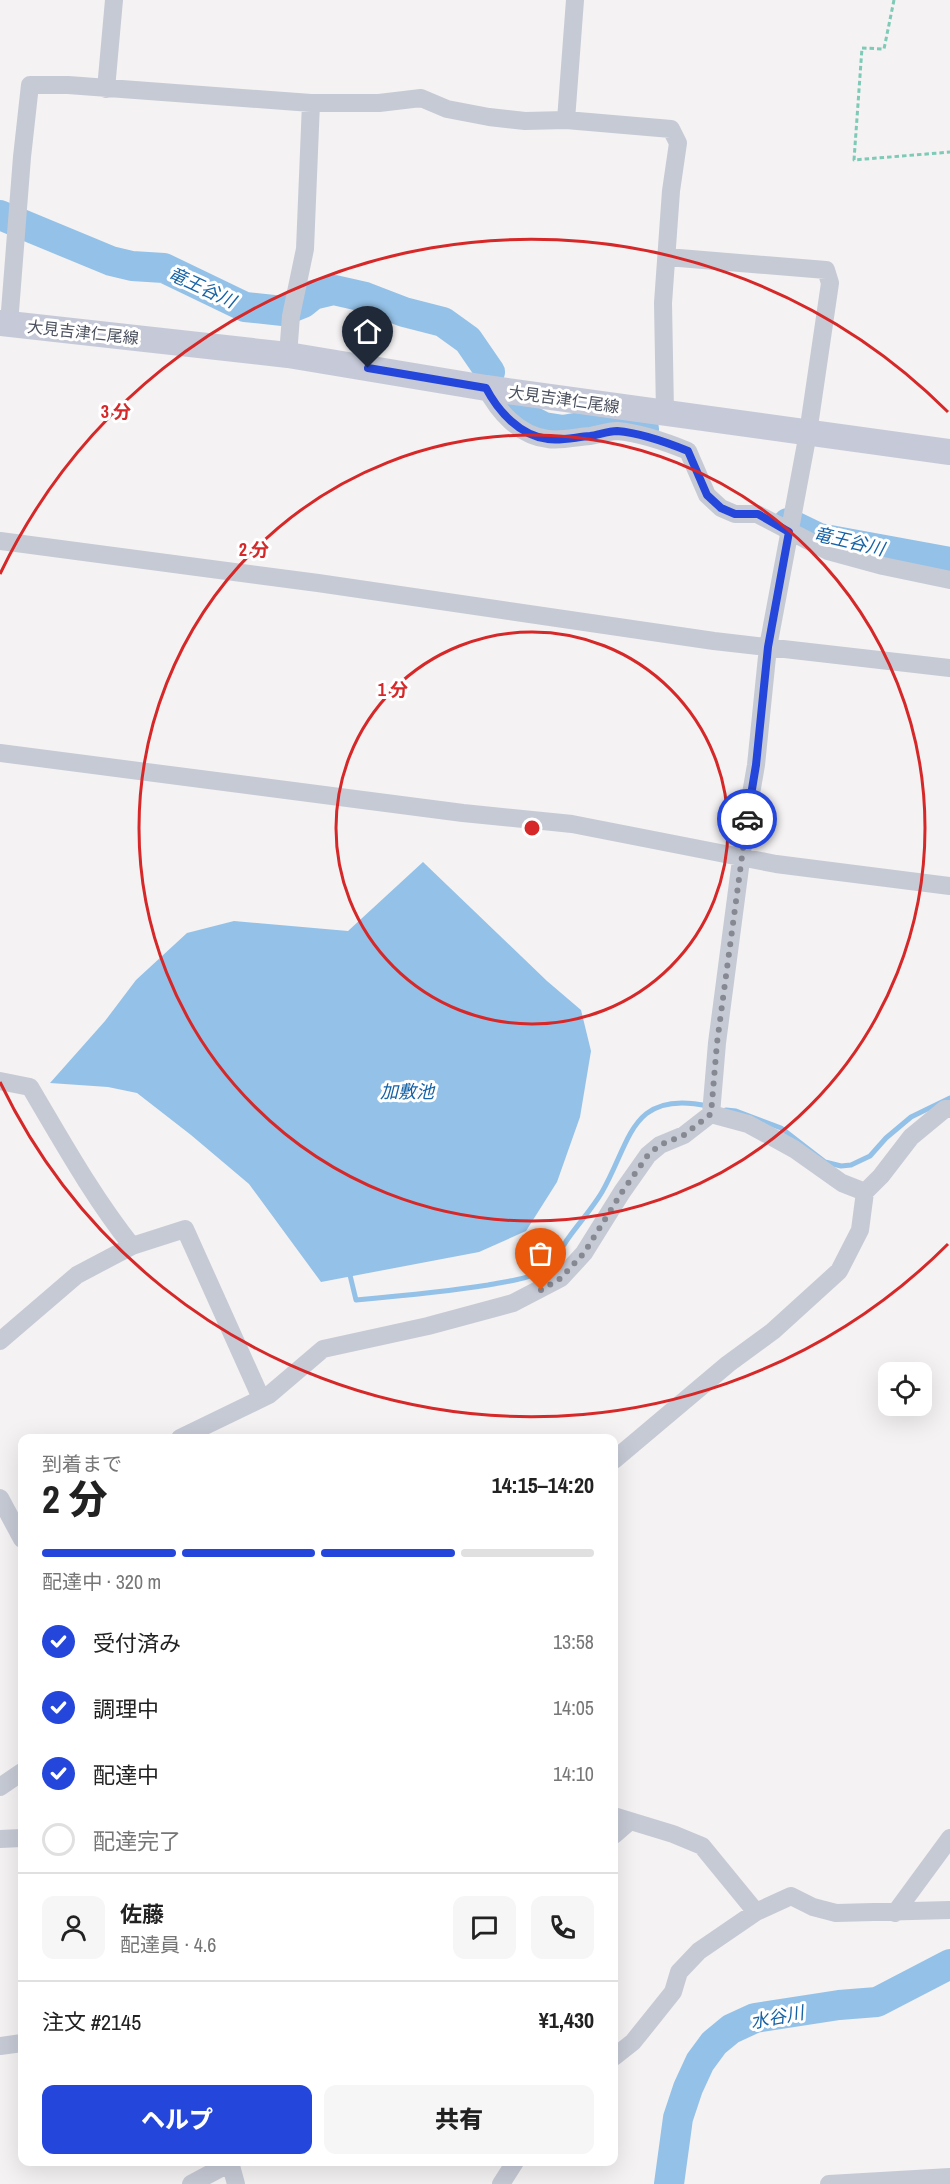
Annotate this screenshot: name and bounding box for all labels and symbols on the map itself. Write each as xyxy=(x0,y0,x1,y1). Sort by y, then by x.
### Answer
water label: 竜王谷川 xyxy=(164,260,242,314)
pin xyxy=(342,306,393,368)
street label: 大見吉津仁尾線 xyxy=(26,315,140,349)
street label: 大見吉津仁尾線 xyxy=(507,380,621,418)
text: 3 分 xyxy=(101,399,131,424)
water label: 竜王谷川 xyxy=(811,521,889,562)
text: 2 分 xyxy=(239,537,269,562)
text: 1 分 xyxy=(378,677,408,702)
courier xyxy=(717,789,777,849)
centre of rings xyxy=(522,818,542,838)
water label: 加敷池 xyxy=(380,1079,436,1104)
pin xyxy=(515,1228,566,1290)
water label: 水谷川 xyxy=(748,1999,808,2034)

